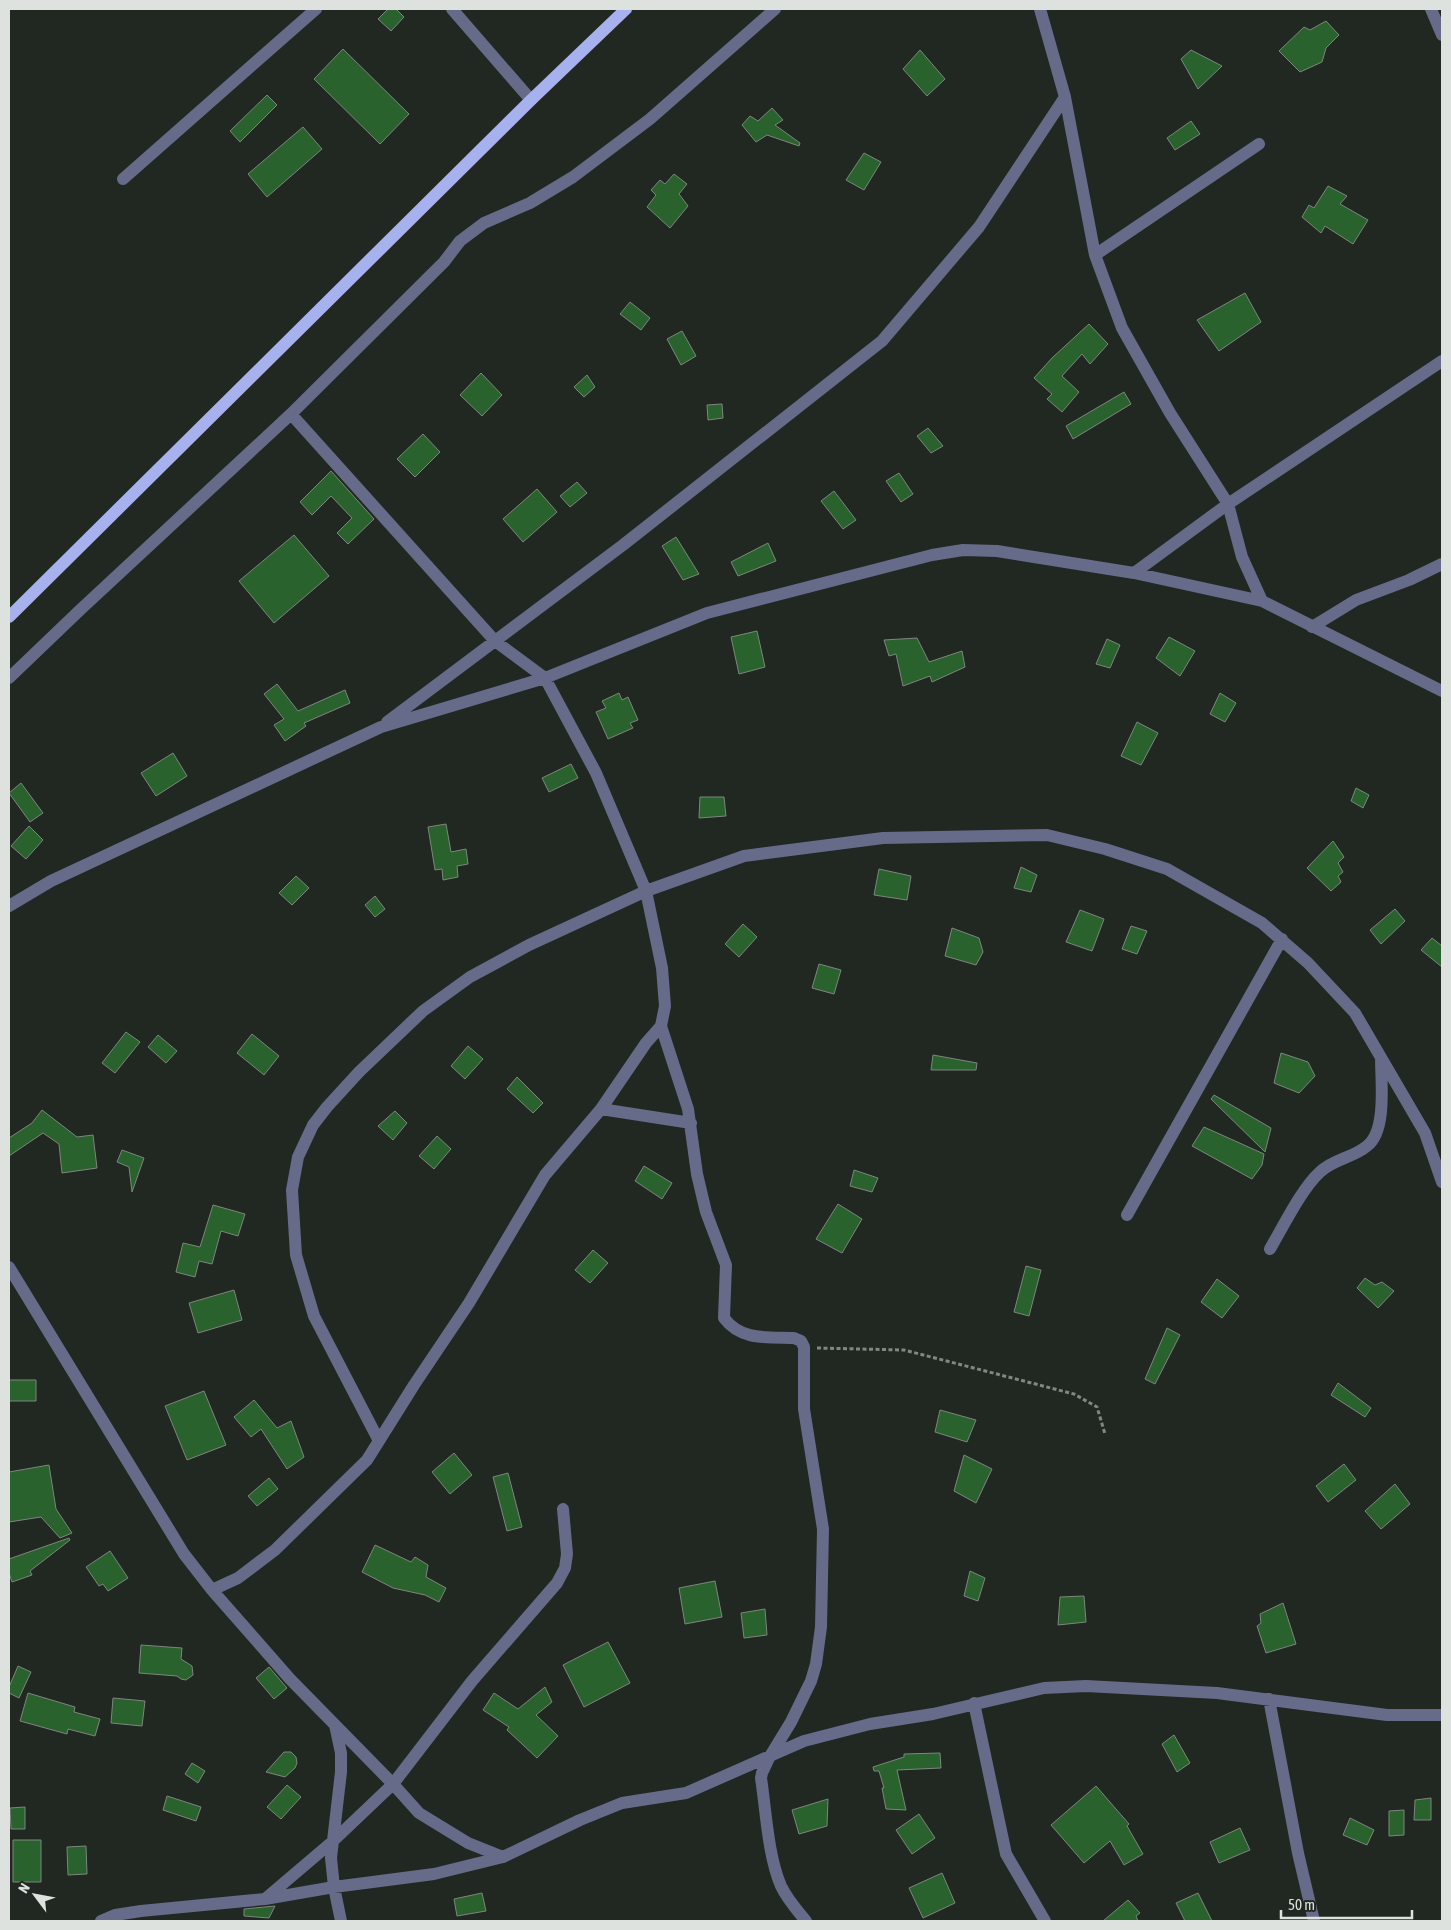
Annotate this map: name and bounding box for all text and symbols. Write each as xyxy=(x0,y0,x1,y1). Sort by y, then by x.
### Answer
north arrow xyxy=(10,1870,60,1920)
text: N xyxy=(15,1880,33,1896)
scale bar xyxy=(1281,1888,1412,1920)
text: 50 m xyxy=(1288,1896,1315,1913)

